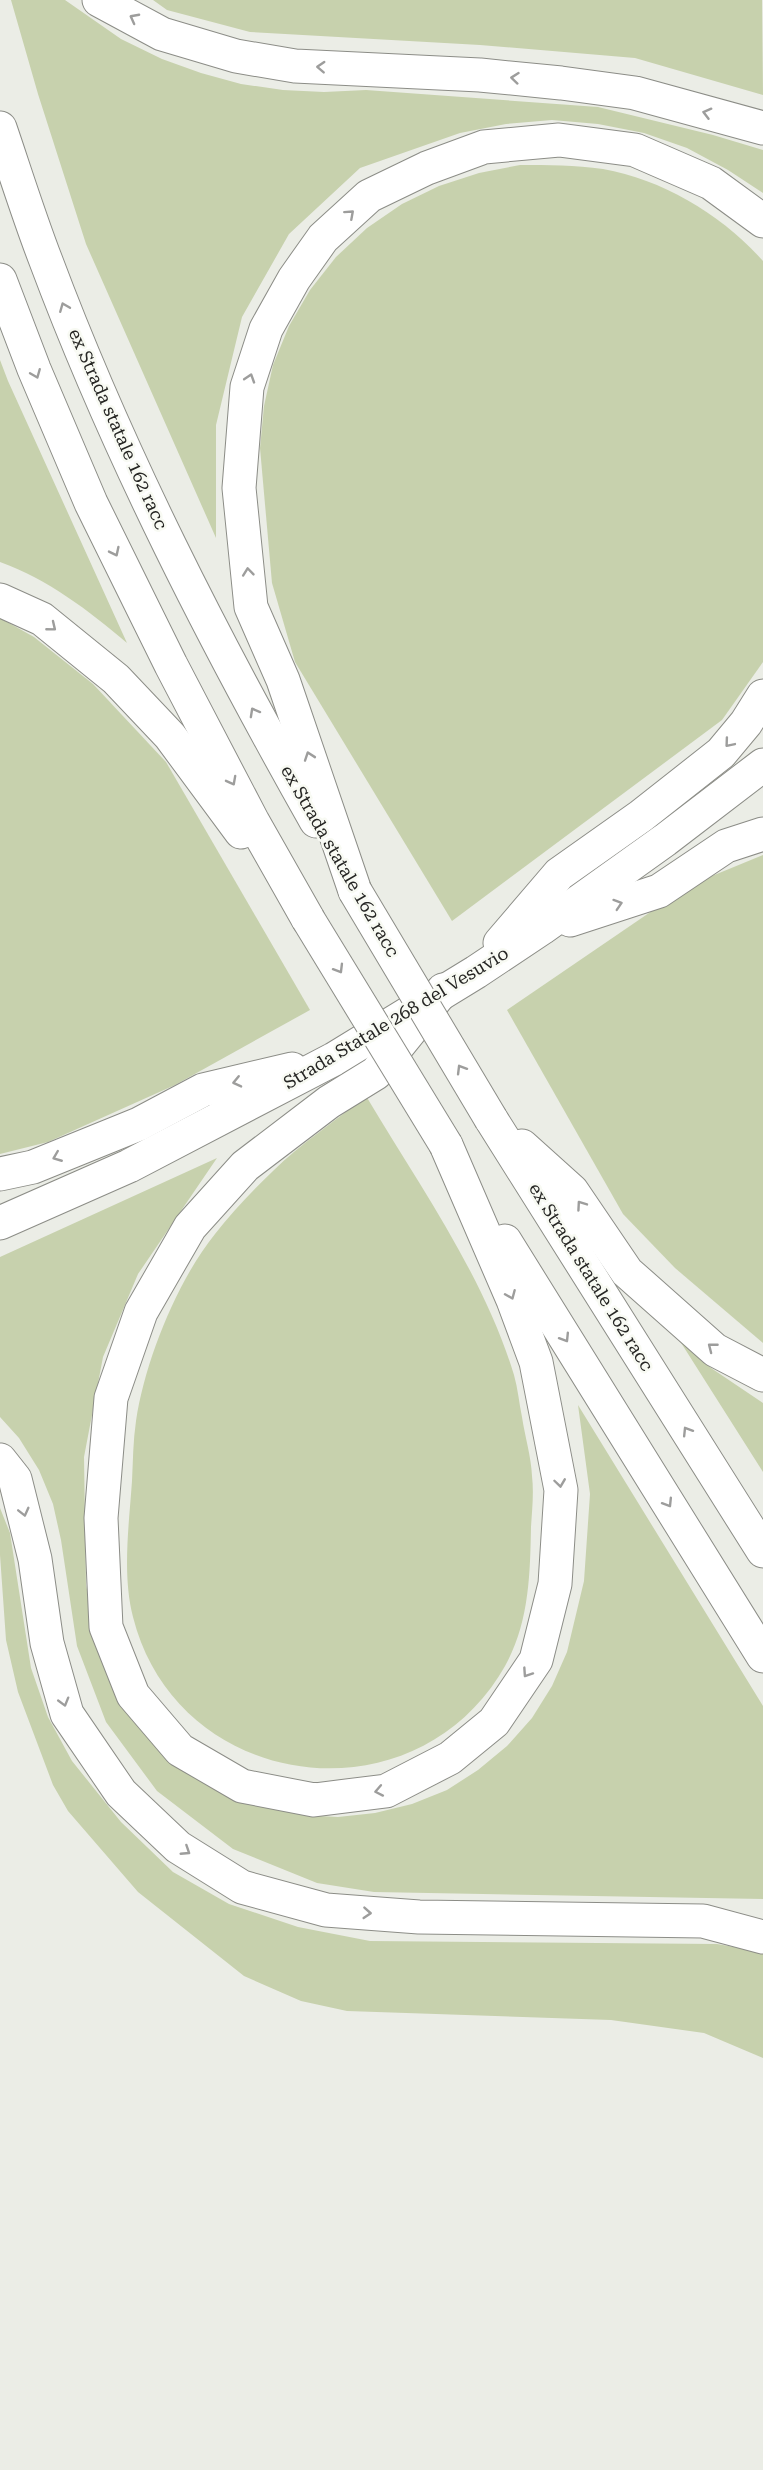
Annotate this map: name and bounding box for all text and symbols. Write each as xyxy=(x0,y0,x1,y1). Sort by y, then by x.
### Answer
one-way arrow xyxy=(129,14,140,25)
one-way arrow xyxy=(316,61,325,74)
one-way arrow xyxy=(511,72,520,85)
one-way arrow xyxy=(702,108,712,120)
one-way arrow xyxy=(343,210,353,221)
one-way arrow xyxy=(59,302,71,313)
street label: ex Strada statale 162 racc xyxy=(65,325,172,533)
one-way arrow xyxy=(29,367,41,378)
one-way arrow xyxy=(243,373,255,384)
one-way arrow xyxy=(108,545,119,556)
one-way arrow xyxy=(242,567,255,577)
one-way arrow xyxy=(45,620,56,631)
one-way arrow xyxy=(250,707,261,718)
one-way arrow xyxy=(726,737,737,748)
one-way arrow xyxy=(304,751,317,762)
street label: ex Strada statale 162 racc xyxy=(277,761,404,960)
one-way arrow xyxy=(225,775,236,786)
one-way arrow xyxy=(612,899,623,911)
street label: Strada Statale 268 del Vesuvio xyxy=(279,942,512,1093)
one-way arrow xyxy=(331,963,343,973)
one-way arrow xyxy=(457,1065,469,1075)
one-way arrow xyxy=(232,1075,242,1088)
one-way arrow xyxy=(52,1150,63,1162)
street label: ex Strada statale 162 racc xyxy=(525,1179,658,1375)
one-way arrow xyxy=(577,1200,588,1211)
one-way arrow xyxy=(504,1289,516,1300)
one-way arrow xyxy=(558,1332,570,1342)
one-way arrow xyxy=(708,1343,719,1354)
one-way arrow xyxy=(683,1427,695,1437)
one-way arrow xyxy=(553,1479,565,1488)
one-way arrow xyxy=(661,1497,672,1508)
one-way arrow xyxy=(16,1507,29,1517)
one-way arrow xyxy=(523,1667,535,1677)
one-way arrow xyxy=(57,1697,69,1707)
one-way arrow xyxy=(374,1784,384,1797)
one-way arrow xyxy=(179,1844,190,1855)
one-way arrow xyxy=(363,1906,372,1919)

